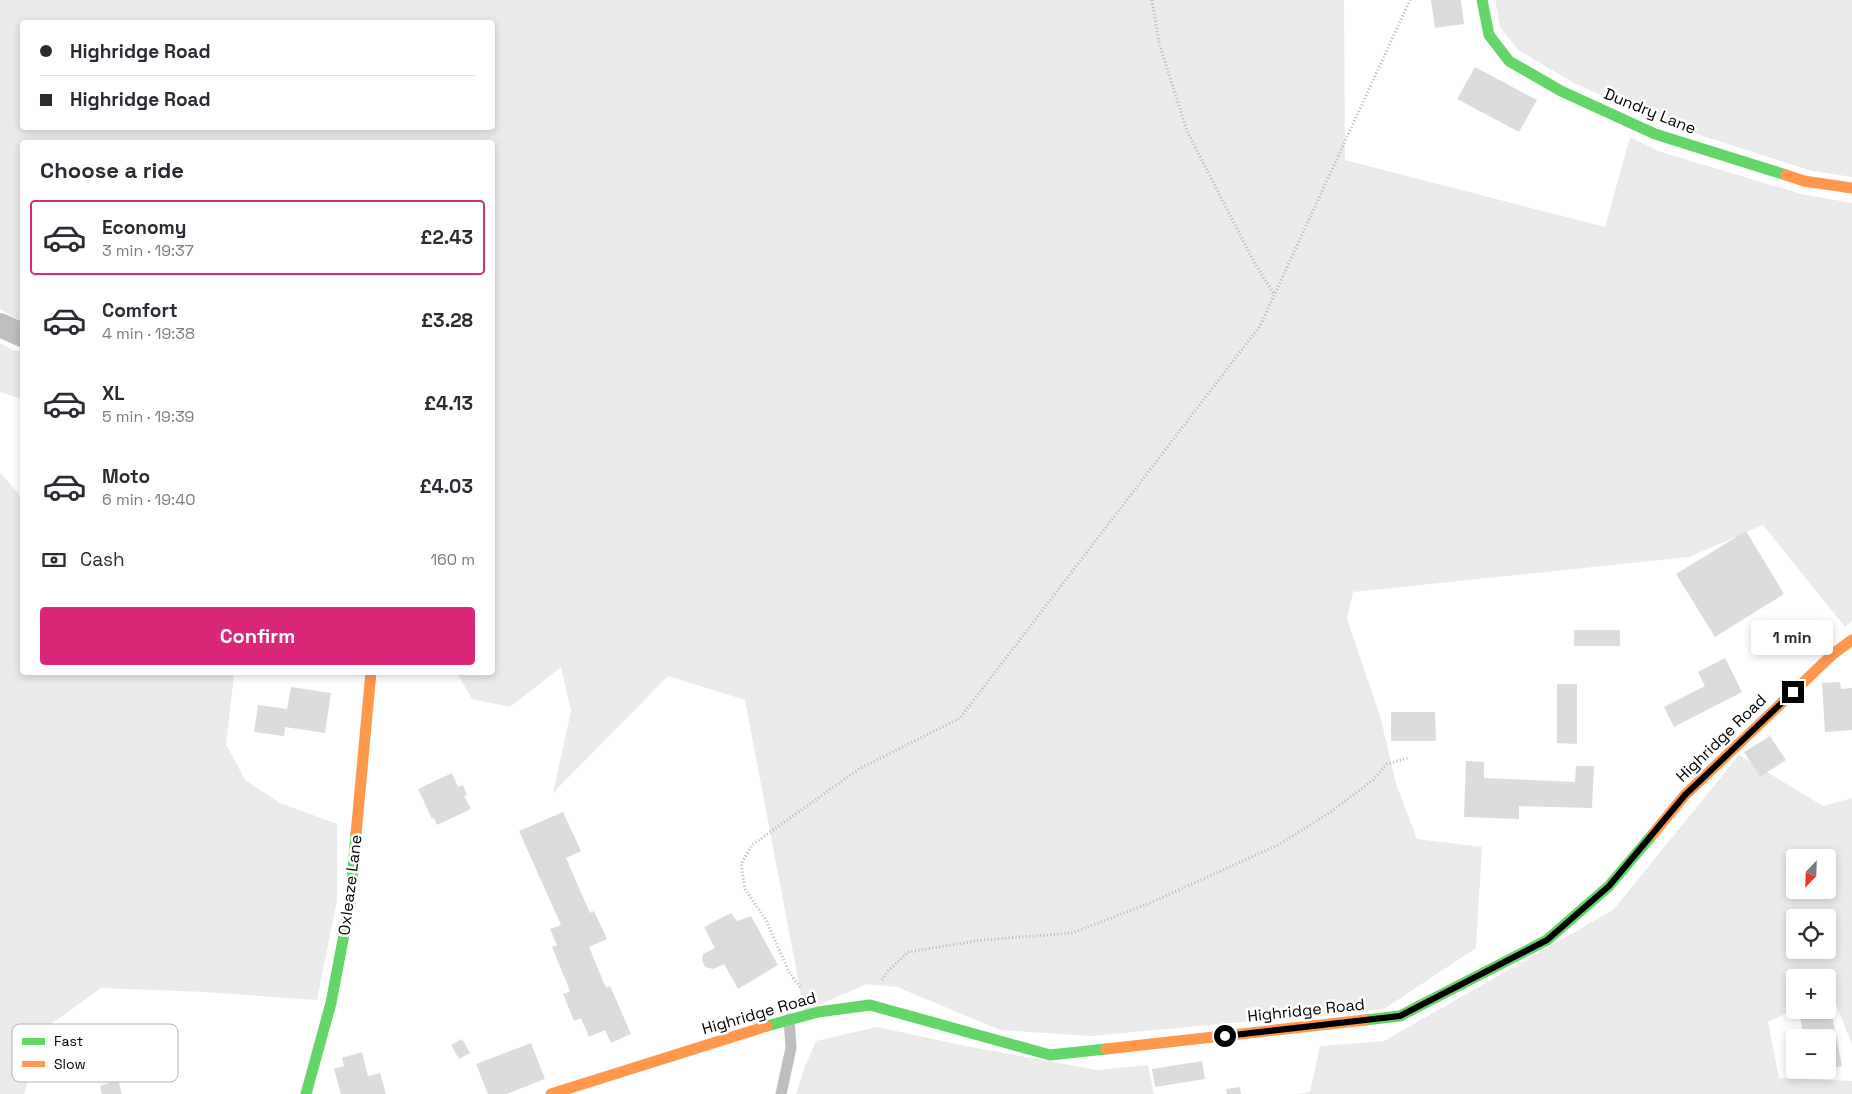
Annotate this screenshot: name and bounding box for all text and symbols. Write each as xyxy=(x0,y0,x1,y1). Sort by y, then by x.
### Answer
text: Highridge Road xyxy=(70,39,211,64)
street label: Dundry Lane xyxy=(1601,83,1699,139)
text: Highridge Road xyxy=(70,87,211,112)
text: Choose a ride xyxy=(40,156,184,184)
icon: car xyxy=(42,215,87,260)
text: Economy xyxy=(102,215,186,240)
text: £2.43 xyxy=(420,225,473,250)
text: 3 min · 19:37 xyxy=(102,240,194,261)
icon: car xyxy=(42,298,87,343)
text: Comfort xyxy=(102,298,178,323)
text: £3.28 xyxy=(421,308,473,333)
text: 4 min · 19:38 xyxy=(102,323,195,344)
icon: car xyxy=(42,381,87,426)
text: XL xyxy=(102,381,125,406)
text: £4.13 xyxy=(424,391,473,416)
text: 5 min · 19:39 xyxy=(102,406,194,427)
icon: car xyxy=(42,464,87,509)
text: Moto xyxy=(102,464,150,489)
text: £4.03 xyxy=(419,474,473,499)
text: 6 min · 19:40 xyxy=(102,489,195,510)
icon: cash xyxy=(40,546,68,574)
text: Cash xyxy=(80,547,125,572)
text: 160 m xyxy=(430,549,475,570)
button: Confirm xyxy=(40,607,475,665)
callout: 1 min xyxy=(1752,620,1834,654)
text: 1 min xyxy=(1772,627,1812,648)
route end xyxy=(1782,681,1804,703)
street label: Highridge Road xyxy=(1671,690,1771,786)
street label: Oxleaze Lane xyxy=(333,833,367,937)
north arrow xyxy=(1786,849,1836,899)
map controls xyxy=(1786,849,1836,1079)
button: locate xyxy=(1786,909,1836,959)
button: + xyxy=(1786,969,1836,1019)
street label: Highridge Road xyxy=(699,987,819,1039)
street label: Highridge Road xyxy=(1246,993,1366,1027)
legend xyxy=(12,1024,178,1082)
route start xyxy=(1214,1025,1236,1047)
button: − xyxy=(1786,1029,1836,1079)
text: Fast xyxy=(54,1032,83,1050)
text: Slow xyxy=(54,1055,86,1073)

